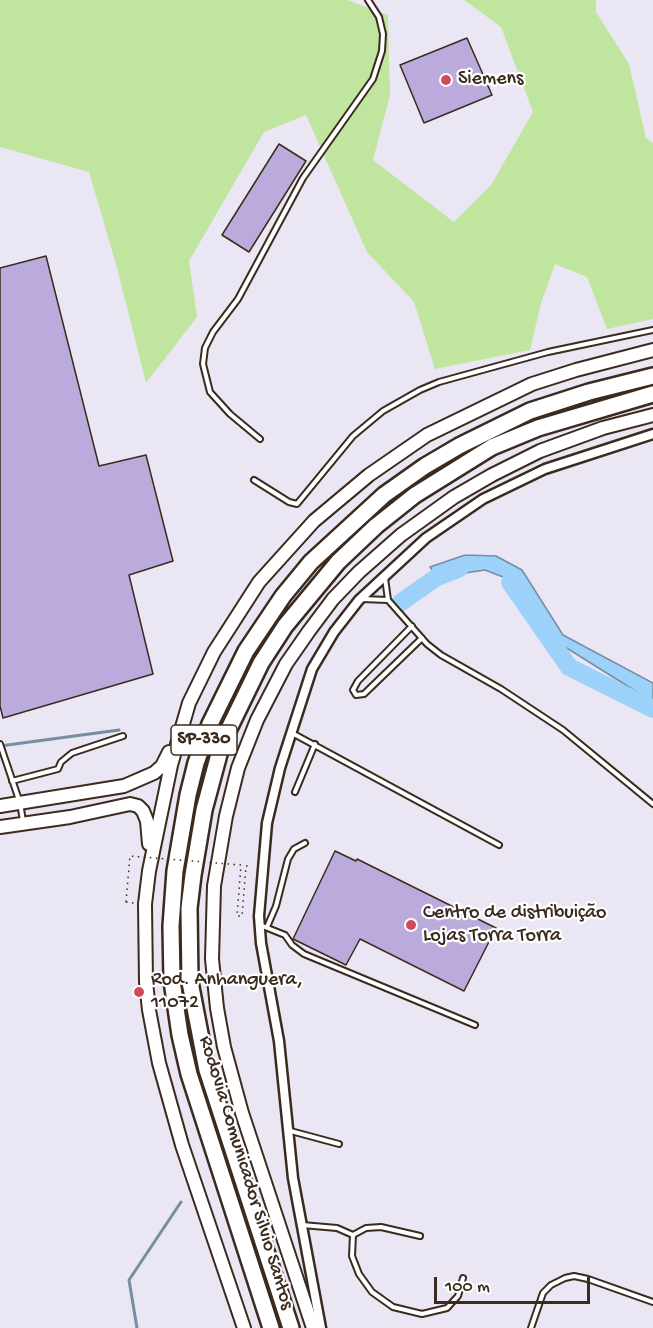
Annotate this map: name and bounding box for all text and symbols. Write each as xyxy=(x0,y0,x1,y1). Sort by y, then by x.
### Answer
place label: Siemens xyxy=(458,68,523,92)
marker: Siemens xyxy=(439,73,453,87)
road number: SP-330 xyxy=(171,725,237,755)
place label: Centro de distribuição Lojas Torra Torra xyxy=(423,902,606,949)
marker: Centro de distribuição Lojas Torra Torra xyxy=(404,918,418,932)
place label: Rod. Anhanguera, 11072 xyxy=(151,969,303,1016)
marker: Rod. Anhanguera, 11072 xyxy=(132,985,146,999)
street label: Rodovia Comunicador Silvio Santos xyxy=(192,1033,298,1313)
scale bar xyxy=(437,1265,593,1303)
text: 100 m xyxy=(445,1277,490,1298)

